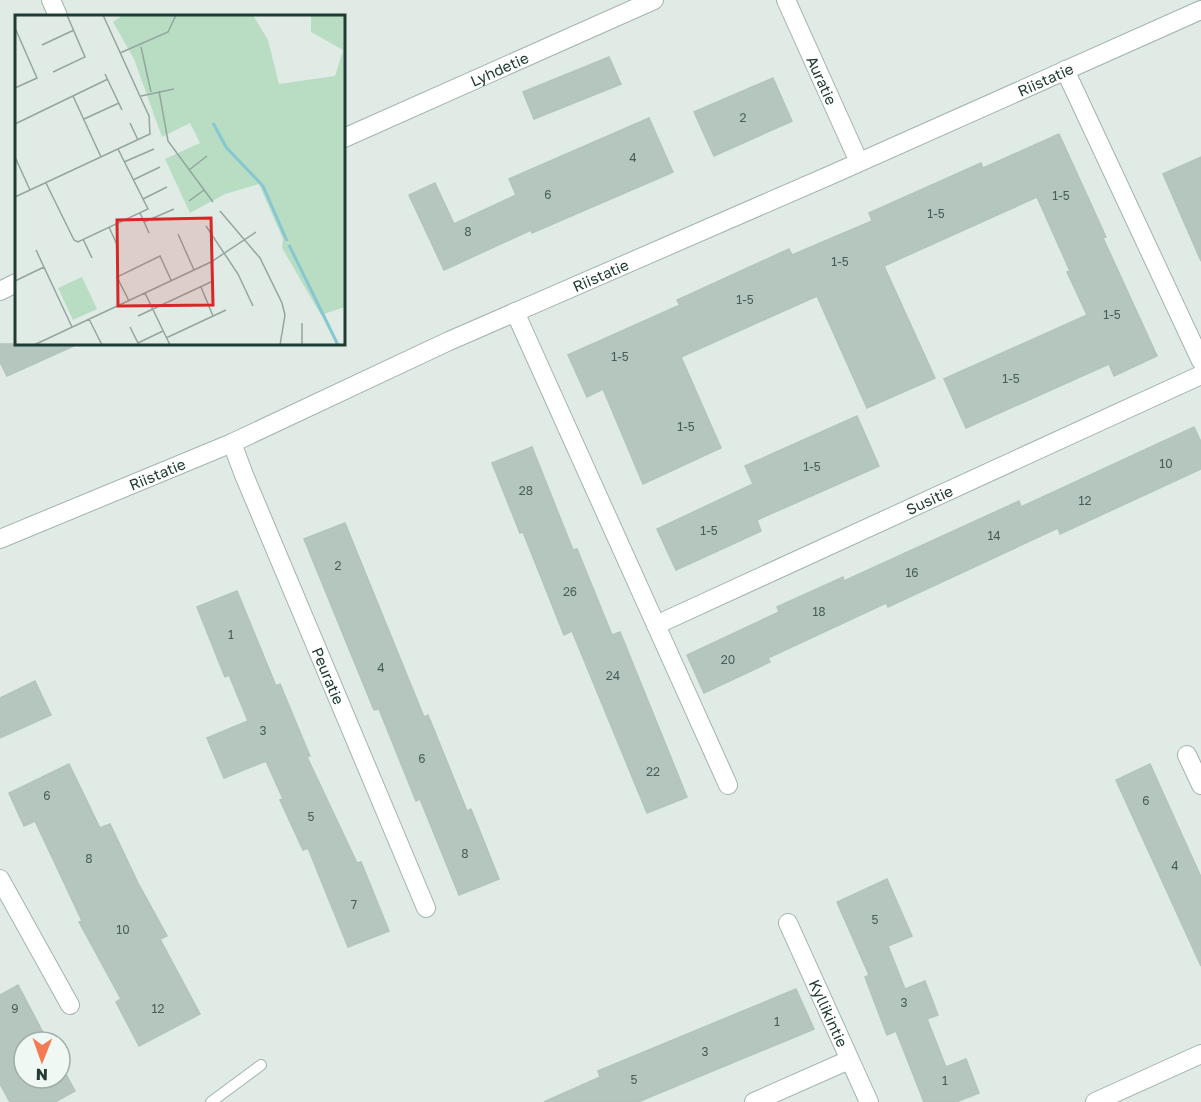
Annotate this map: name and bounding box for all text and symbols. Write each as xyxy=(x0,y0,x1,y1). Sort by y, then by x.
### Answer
inset map xyxy=(15,15,345,345)
street label: Lyhdetie xyxy=(467,48,531,90)
street label: Auratie xyxy=(803,53,841,108)
street label: Riistatie xyxy=(1015,59,1076,100)
house number: 2 xyxy=(740,110,747,125)
house number: 4 xyxy=(629,150,637,165)
house number: 6 xyxy=(544,187,552,202)
house number: 1-5 xyxy=(1052,188,1070,203)
house number: 1-5 xyxy=(927,206,945,221)
house number: 8 xyxy=(464,224,472,239)
house number: 1-5 xyxy=(831,254,849,269)
street label: Riistatie xyxy=(570,255,632,295)
house number: 1-5 xyxy=(736,292,754,307)
house number: 1-5 xyxy=(1103,307,1121,322)
house number: 1-5 xyxy=(611,349,629,364)
house number: 1-5 xyxy=(1002,371,1020,386)
house number: 1-5 xyxy=(677,419,695,434)
street label: Riistatie xyxy=(126,454,188,494)
house number: 10 xyxy=(1159,456,1173,471)
house number: 1-5 xyxy=(803,459,821,474)
street label: Susitie xyxy=(903,481,956,518)
house number: 28 xyxy=(519,483,533,498)
house number: 12 xyxy=(1079,493,1091,508)
house number: 1-5 xyxy=(700,523,718,538)
house number: 14 xyxy=(987,528,1001,543)
house number: 2 xyxy=(335,558,342,573)
house number: 16 xyxy=(905,565,919,580)
house number: 26 xyxy=(563,584,577,599)
house number: 18 xyxy=(812,604,826,619)
house number: 1 xyxy=(228,627,234,642)
street label: Peuratie xyxy=(308,645,348,707)
house number: 20 xyxy=(721,652,735,667)
house number: 4 xyxy=(377,660,385,675)
house number: 24 xyxy=(606,668,620,683)
house number: 3 xyxy=(259,723,267,738)
house number: 6 xyxy=(418,751,426,766)
house number: 22 xyxy=(646,764,660,779)
house number: 6 xyxy=(43,788,51,803)
house number: 6 xyxy=(1142,793,1150,808)
house number: 5 xyxy=(308,809,315,824)
house number: 8 xyxy=(461,846,469,861)
house number: 8 xyxy=(85,851,93,866)
house number: 4 xyxy=(1171,858,1179,873)
house number: 7 xyxy=(351,897,357,912)
house number: 5 xyxy=(872,912,879,927)
house number: 10 xyxy=(116,922,130,937)
street label: Kyllikintie xyxy=(806,977,852,1050)
house number: 3 xyxy=(900,995,908,1010)
house number: 9 xyxy=(11,1001,19,1016)
house number: 12 xyxy=(152,1001,164,1016)
house number: 1 xyxy=(774,1014,780,1029)
north arrow xyxy=(12,1030,72,1090)
house number: 3 xyxy=(701,1044,709,1059)
text: N xyxy=(35,1065,48,1085)
house number: 5 xyxy=(631,1072,638,1087)
house number: 1 xyxy=(942,1073,948,1088)

